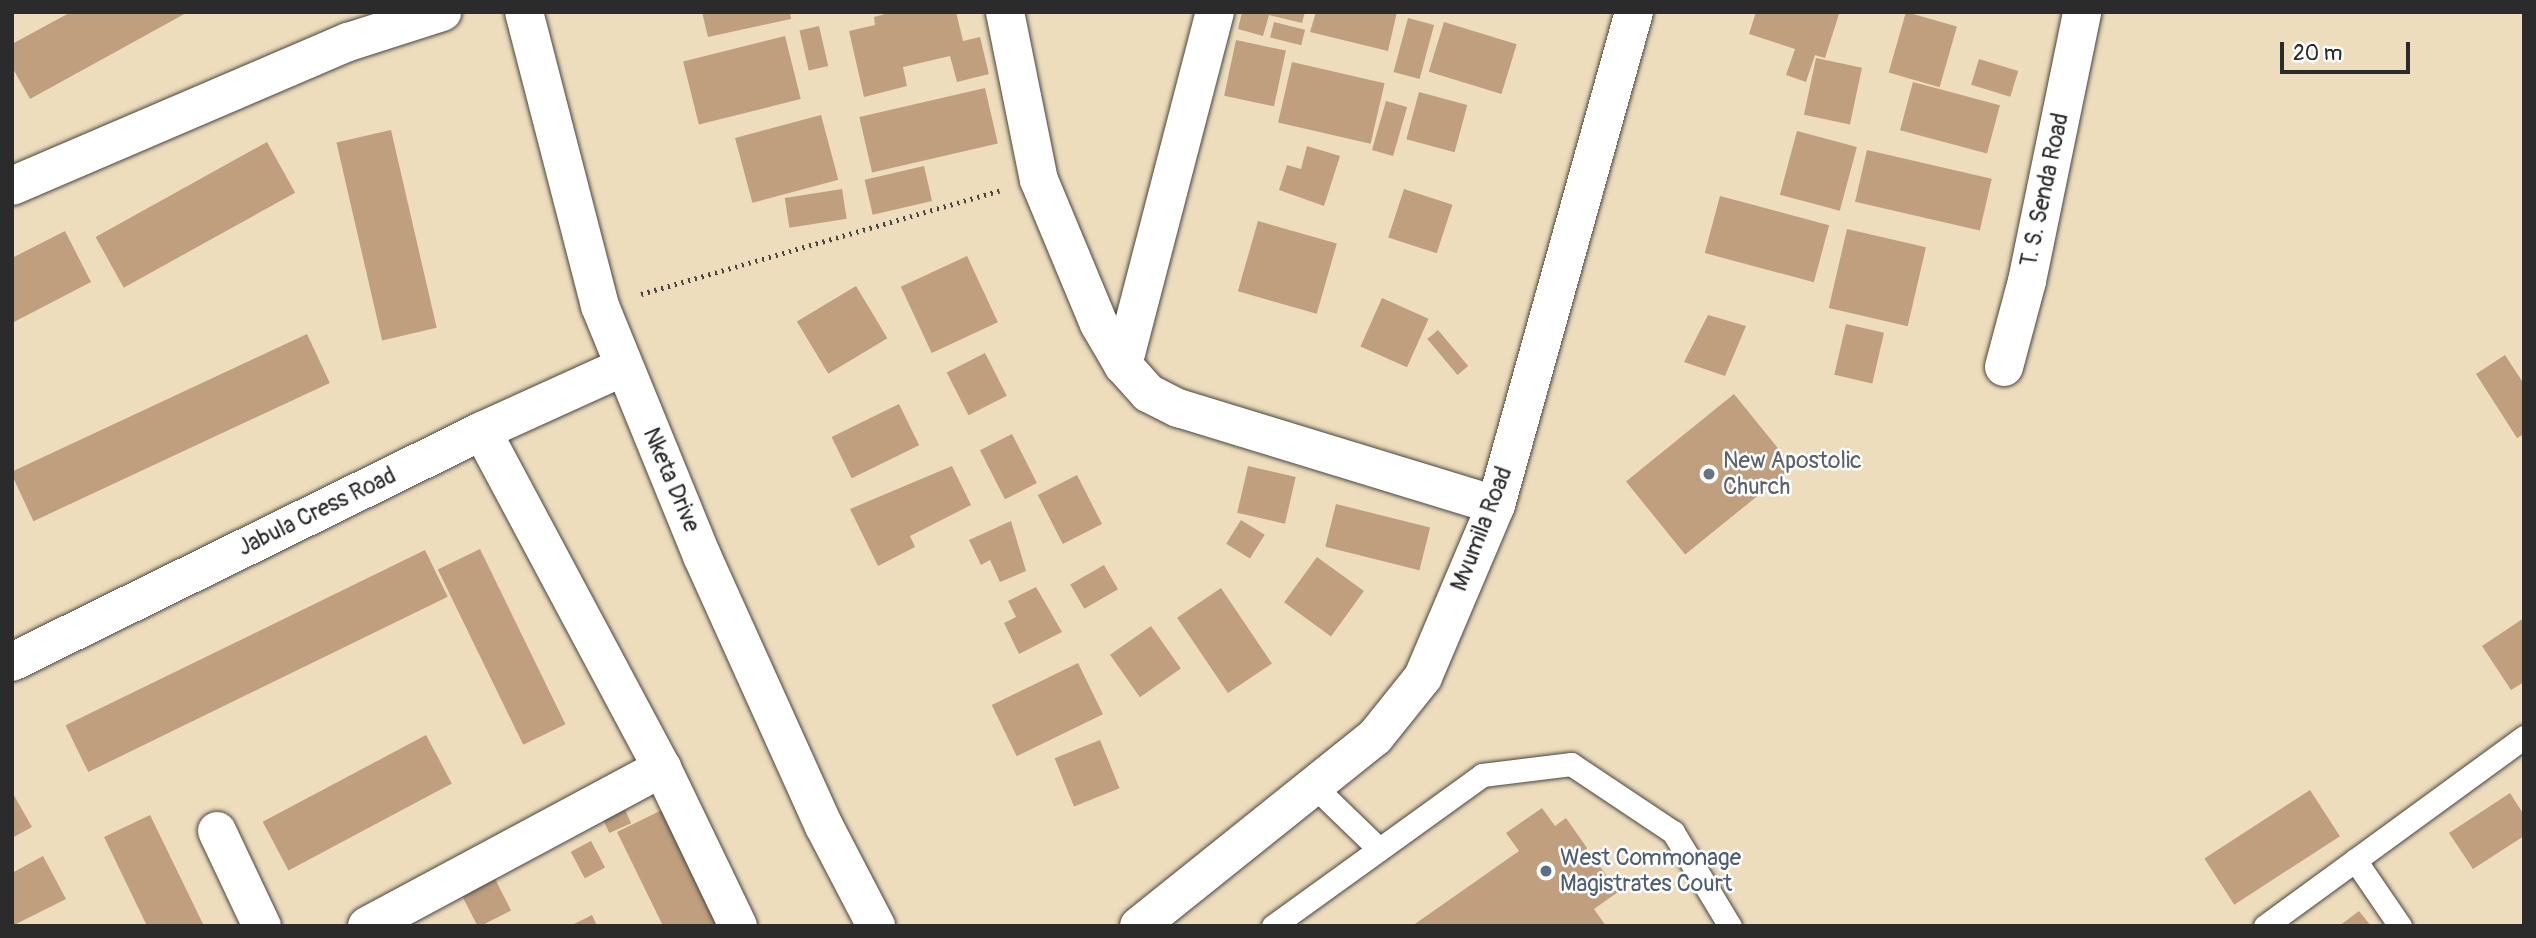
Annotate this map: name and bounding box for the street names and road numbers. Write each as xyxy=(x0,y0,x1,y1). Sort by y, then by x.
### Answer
street label: T. S. Senda Road xyxy=(2015,111,2075,269)
street label: Nketa Drive xyxy=(637,424,705,536)
street label: Jabula Cress Road xyxy=(234,462,400,562)
street label: Mvumila Road xyxy=(1446,463,1518,595)

